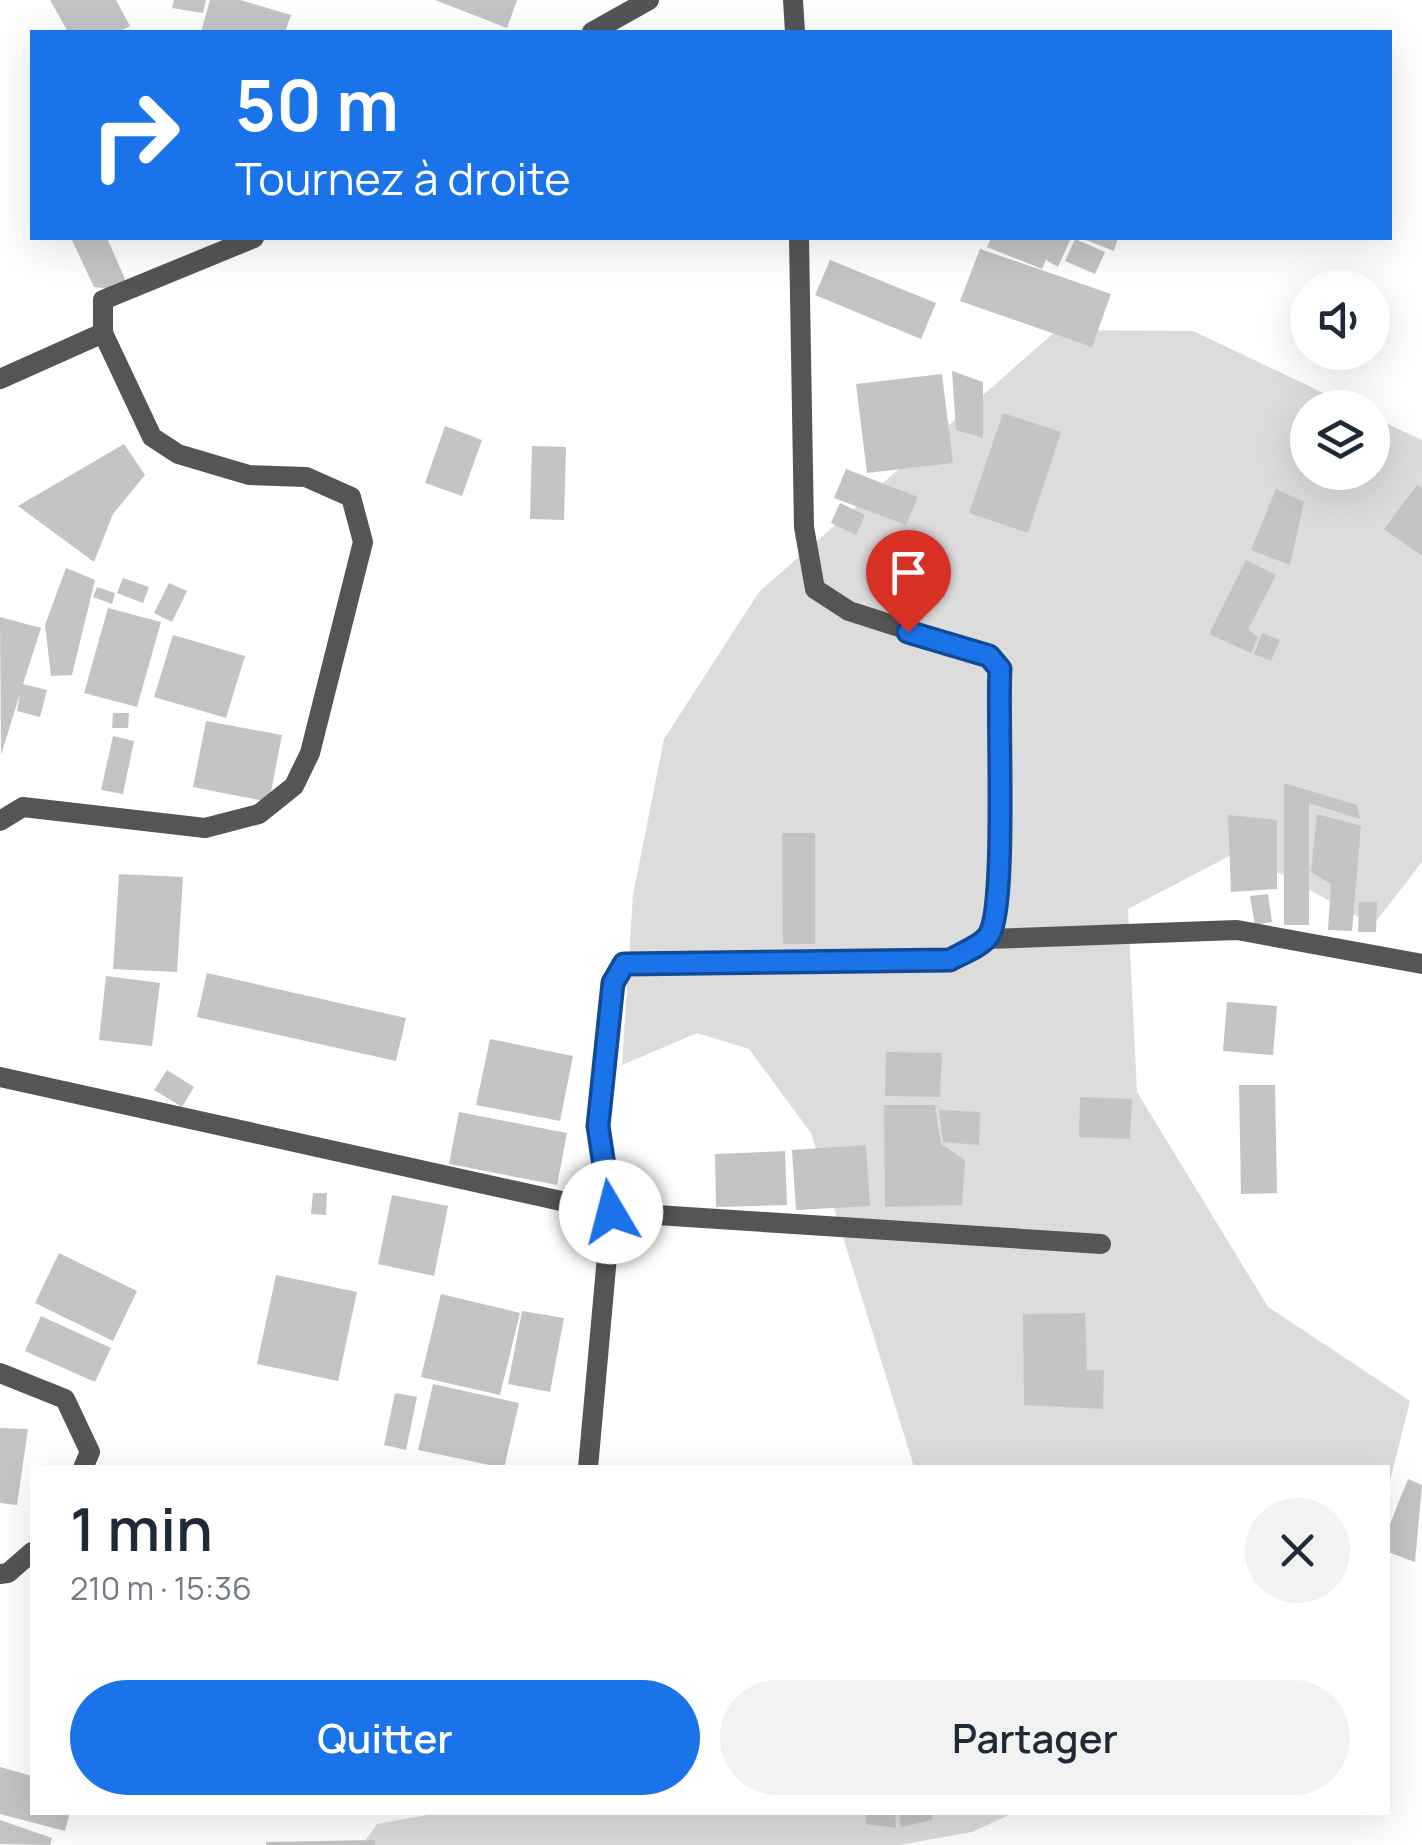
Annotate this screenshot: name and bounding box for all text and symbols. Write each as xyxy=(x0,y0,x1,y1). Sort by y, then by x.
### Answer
text: 50 m xyxy=(235,56,399,152)
icon: right xyxy=(70,70,200,200)
text: Tournez à droite xyxy=(235,147,571,209)
map controls xyxy=(1290,270,1390,490)
button: sound xyxy=(1290,270,1390,370)
button: layers xyxy=(1290,390,1390,490)
pin xyxy=(866,530,951,633)
icon: arrive xyxy=(881,545,936,600)
position arrow xyxy=(559,1160,663,1264)
text: 1 min xyxy=(70,1487,213,1569)
button: close xyxy=(1245,1498,1350,1603)
text: 210 m · 15:36 xyxy=(70,1566,252,1610)
button: Quitter xyxy=(70,1680,700,1795)
button: Partager xyxy=(720,1680,1350,1795)

